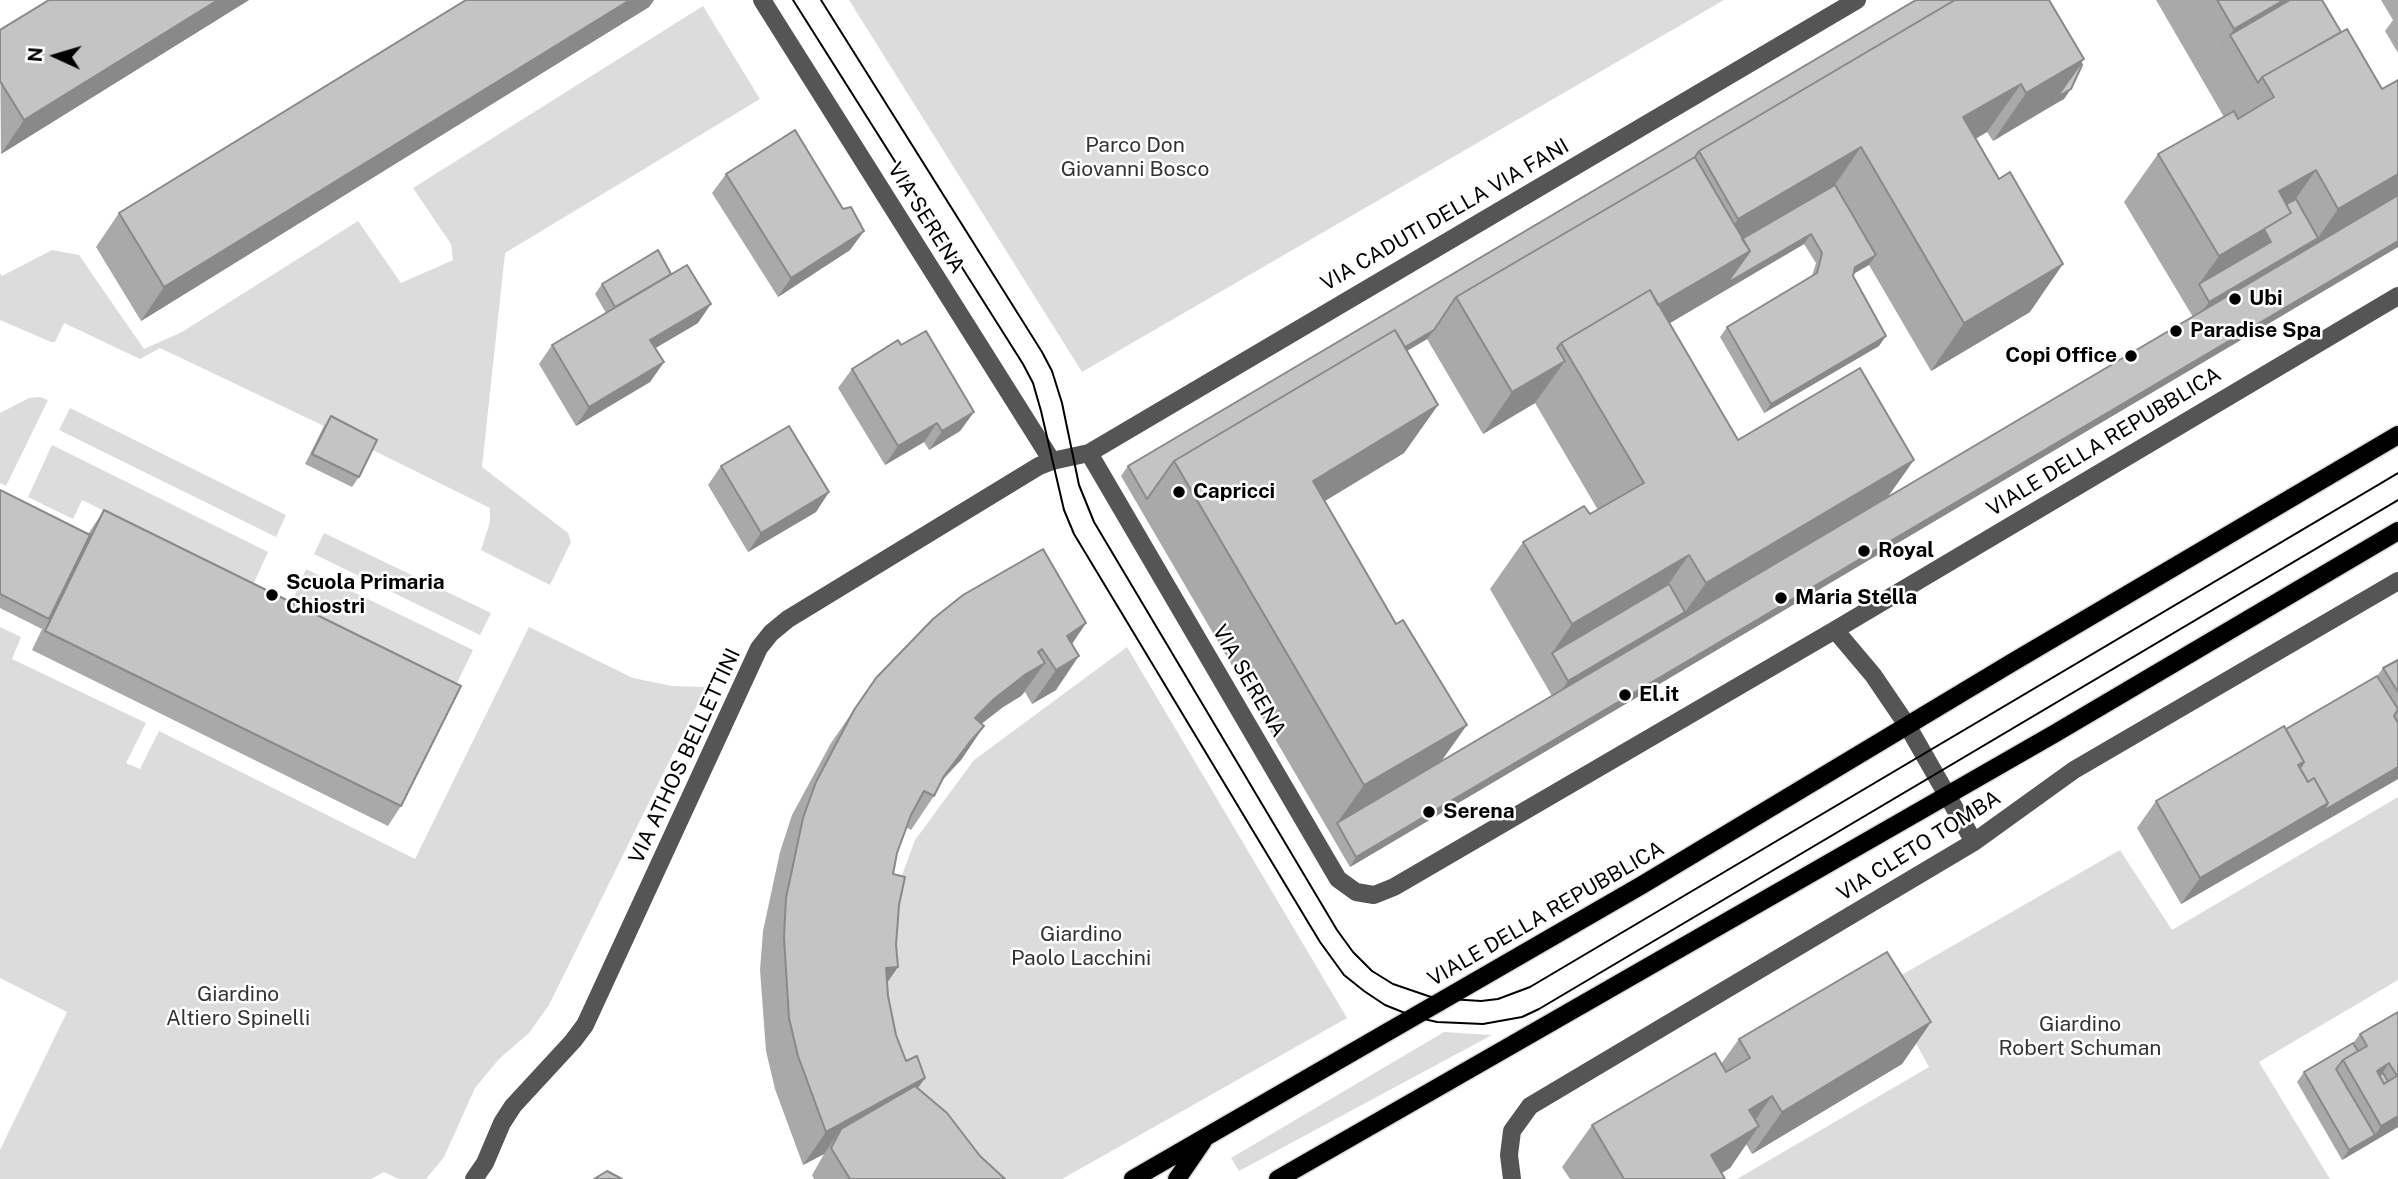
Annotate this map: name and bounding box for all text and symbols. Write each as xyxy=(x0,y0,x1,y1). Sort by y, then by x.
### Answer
north arrow xyxy=(21,21,91,91)
text: N xyxy=(24,46,47,63)
park label: Parco Don Giovanni Bosco xyxy=(1061,133,1209,183)
street label: VIA CADUTI DELLA VIA FANI xyxy=(1317,134,1573,296)
street label: VIA SERENA xyxy=(882,158,970,278)
place label: Ubi xyxy=(2249,286,2283,312)
marker: Ubi xyxy=(2227,291,2243,307)
place label: Paradise Spa xyxy=(2190,318,2321,344)
marker: Paradise Spa xyxy=(2168,323,2184,339)
place label: Copi Office xyxy=(2005,343,2117,369)
marker: Copi Office xyxy=(2123,348,2139,364)
street label: VIALE DELLA REPUBBLICA xyxy=(1982,362,2226,522)
place label: Capricci xyxy=(1193,479,1275,505)
marker: Capricci xyxy=(1171,484,1187,500)
place label: Royal xyxy=(1878,538,1934,564)
marker: Royal xyxy=(1856,543,1872,559)
place label: Scuola Primaria Chiostri xyxy=(286,570,445,620)
place label: Maria Stella xyxy=(1795,585,1917,611)
marker: Scuola Primaria Chiostri xyxy=(264,587,280,603)
marker: Maria Stella xyxy=(1773,590,1789,606)
street label: VIA SERENA xyxy=(1207,620,1291,742)
street label: VIA ATHOS BELLETTINI xyxy=(624,644,746,868)
place label: El.it xyxy=(1639,682,1679,708)
marker: El.it xyxy=(1617,687,1633,703)
street label: VIA CLETO TOMBA xyxy=(1833,785,2005,907)
place label: Serena xyxy=(1443,799,1515,825)
marker: Serena xyxy=(1421,804,1437,820)
street label: VIALE DELLA REPUBBLICA xyxy=(1423,836,1669,992)
park label: Giardino Paolo Lacchini xyxy=(1011,922,1151,972)
park label: Giardino Altiero Spinelli xyxy=(166,982,310,1032)
park label: Giardino Robert Schuman xyxy=(1999,1012,2161,1062)

